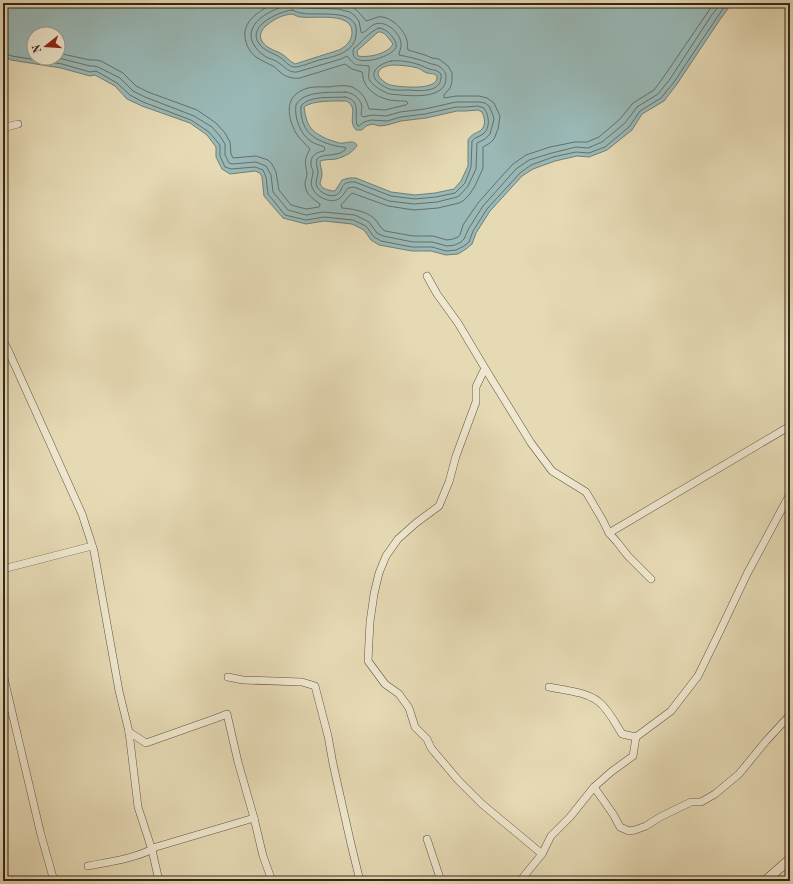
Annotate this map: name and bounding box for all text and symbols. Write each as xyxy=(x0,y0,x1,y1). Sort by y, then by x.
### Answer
north arrow xyxy=(26,26,66,66)
text: N xyxy=(31,42,44,54)

